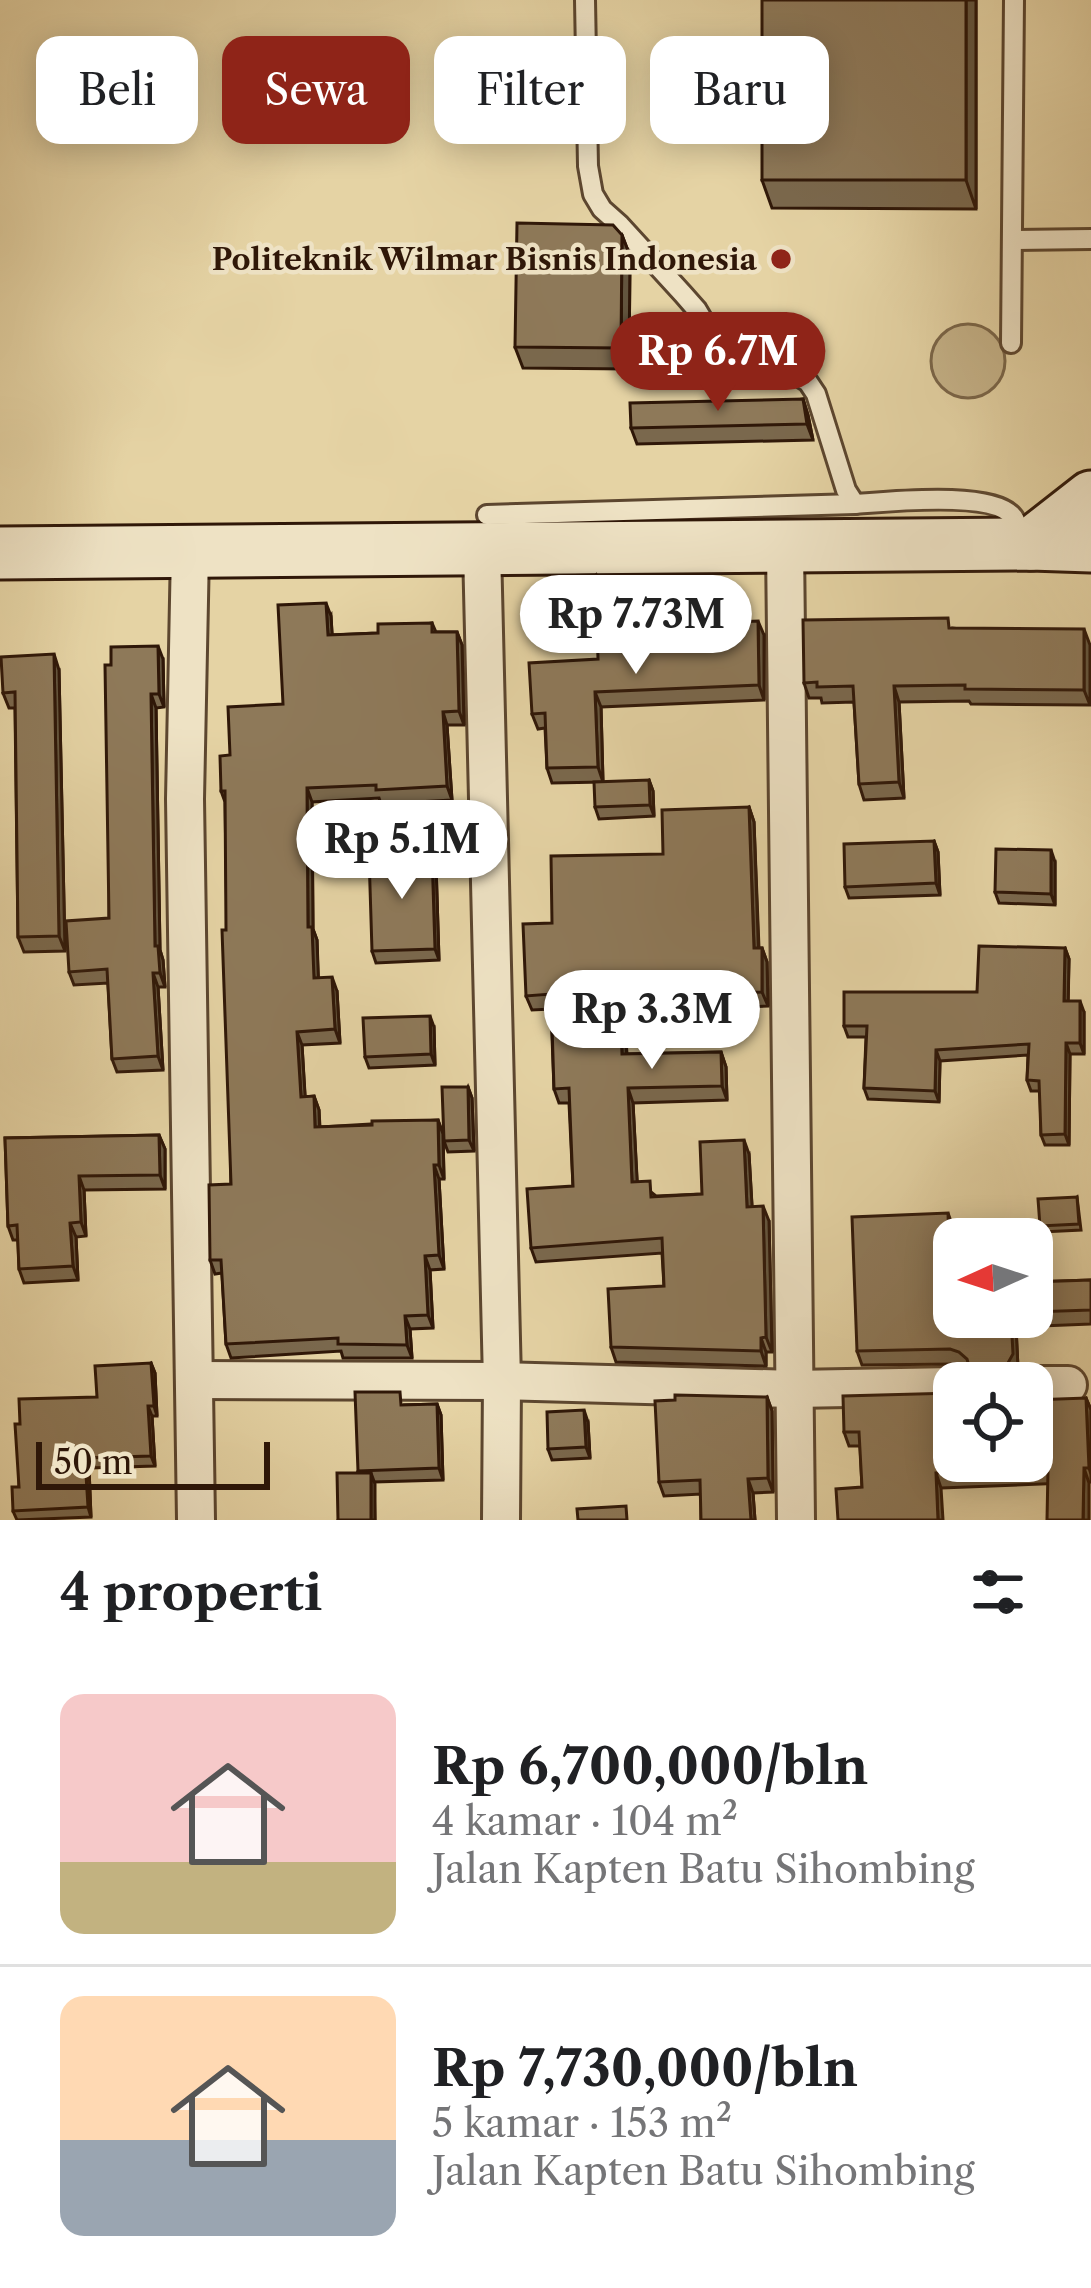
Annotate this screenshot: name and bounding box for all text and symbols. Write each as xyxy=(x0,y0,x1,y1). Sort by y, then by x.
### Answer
chip: Beli xyxy=(36,36,198,144)
chip: Sewa xyxy=(222,36,410,144)
chip: Filter xyxy=(434,36,626,144)
chip: Baru xyxy=(650,36,829,144)
place label: Politeknik Wilmar Bisnis Indonesia xyxy=(212,241,758,278)
marker: Politeknik Wilmar Bisnis Indonesia xyxy=(768,246,794,272)
pin: Rp 6.7M xyxy=(607,312,829,414)
text: Rp 6.7M xyxy=(637,327,799,375)
pin: Rp 7.73M xyxy=(512,575,760,677)
text: Rp 7.73M xyxy=(547,590,725,638)
pin: Rp 5.1M xyxy=(291,800,513,902)
text: Rp 5.1M xyxy=(323,815,481,863)
pin: Rp 3.3M xyxy=(541,970,763,1072)
text: Rp 3.3M xyxy=(571,985,733,1033)
north arrow xyxy=(933,1218,1053,1338)
map controls xyxy=(933,1218,1053,1482)
button: locate xyxy=(933,1362,1053,1482)
scale bar xyxy=(36,1436,270,1489)
text: 50 m xyxy=(54,1442,132,1483)
icon: filters xyxy=(965,1559,1031,1625)
text: 4 properti xyxy=(60,1561,322,1623)
text: Rp 6,700,000/bln xyxy=(432,1735,868,1797)
icon: home xyxy=(156,1742,300,1886)
text: 4 kamar · 104 m² xyxy=(432,1797,738,1845)
text: Jalan Kapten Batu Sihombing xyxy=(432,1845,975,1893)
text: Rp 7,730,000/bln xyxy=(432,2037,858,2099)
icon: home xyxy=(156,2044,300,2188)
text: 5 kamar · 153 m² xyxy=(432,2099,732,2147)
text: Jalan Kapten Batu Sihombing xyxy=(432,2147,975,2195)

